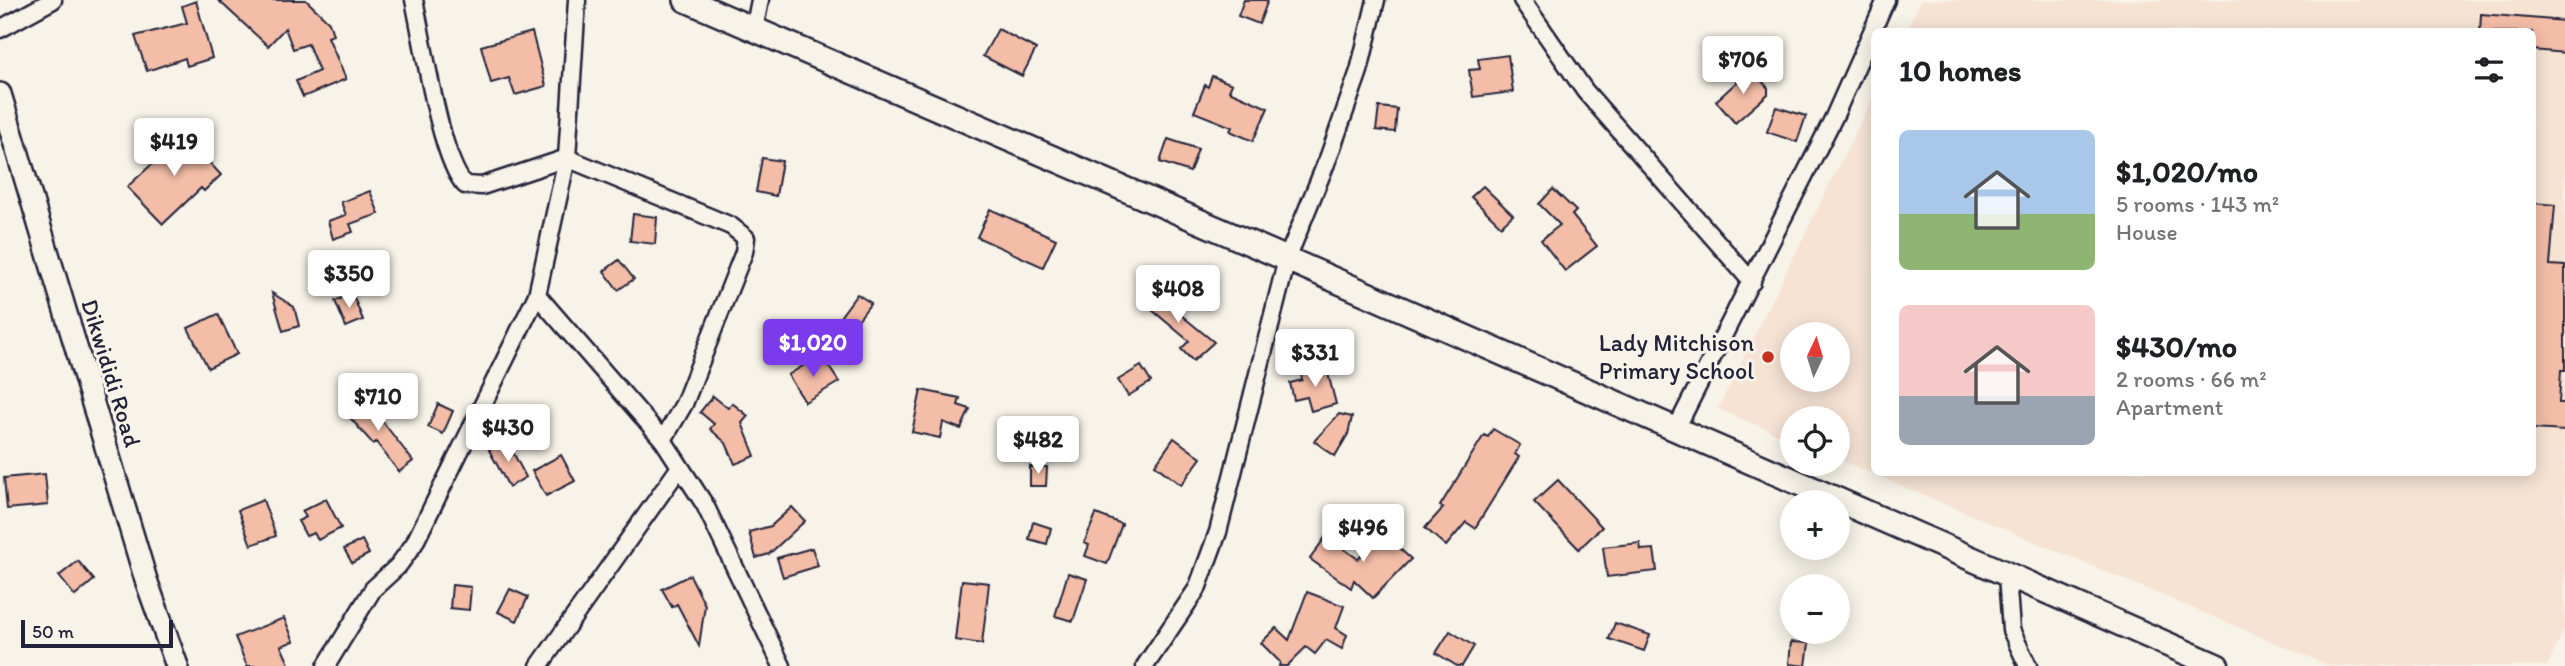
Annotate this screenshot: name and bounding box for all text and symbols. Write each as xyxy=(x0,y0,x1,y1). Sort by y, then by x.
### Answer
pin: $706 xyxy=(1702,36,1784,96)
text: $706 xyxy=(1718,45,1768,73)
icon: filters xyxy=(2470,51,2508,89)
text: 10 homes xyxy=(1899,52,2022,89)
pin: $419 xyxy=(133,118,215,178)
text: $419 xyxy=(150,127,198,155)
text: $1,020/mo xyxy=(2116,153,2258,190)
icon: home xyxy=(1955,158,2039,242)
text: 5 rooms · 143 m² xyxy=(2116,190,2279,218)
text: House xyxy=(2116,218,2178,246)
pin: $350 xyxy=(308,250,390,310)
text: $350 xyxy=(324,259,374,287)
pin: $408 xyxy=(1137,266,1219,325)
text: $408 xyxy=(1152,274,1204,302)
street label: Dikwididi Road xyxy=(75,296,148,450)
pin: $1,020 xyxy=(756,320,870,379)
north arrow xyxy=(1780,322,1850,392)
map controls xyxy=(1780,322,1850,644)
text: $1,020 xyxy=(779,328,847,356)
place label: Lady Mitchison Primary School xyxy=(1599,328,1754,385)
text: $430/mo xyxy=(2116,328,2237,365)
pin: $331 xyxy=(1274,330,1356,389)
icon: home xyxy=(1955,333,2039,417)
text: $331 xyxy=(1291,338,1339,366)
marker: Lady Mitchison Primary School xyxy=(1760,349,1776,365)
text: 2 rooms · 66 m² xyxy=(2116,365,2267,393)
pin: $710 xyxy=(337,374,419,433)
text: $710 xyxy=(354,382,402,410)
text: Apartment xyxy=(2116,393,2223,421)
pin: $430 xyxy=(467,405,549,464)
button: locate xyxy=(1780,406,1850,476)
text: $430 xyxy=(482,413,534,441)
pin: $482 xyxy=(997,416,1079,476)
text: $482 xyxy=(1013,425,1063,453)
button: + xyxy=(1780,490,1850,560)
pin: $496 xyxy=(1322,504,1404,564)
text: $496 xyxy=(1338,513,1388,541)
button: − xyxy=(1780,574,1850,644)
scale bar xyxy=(21,617,173,649)
text: 50 m xyxy=(32,620,74,643)

